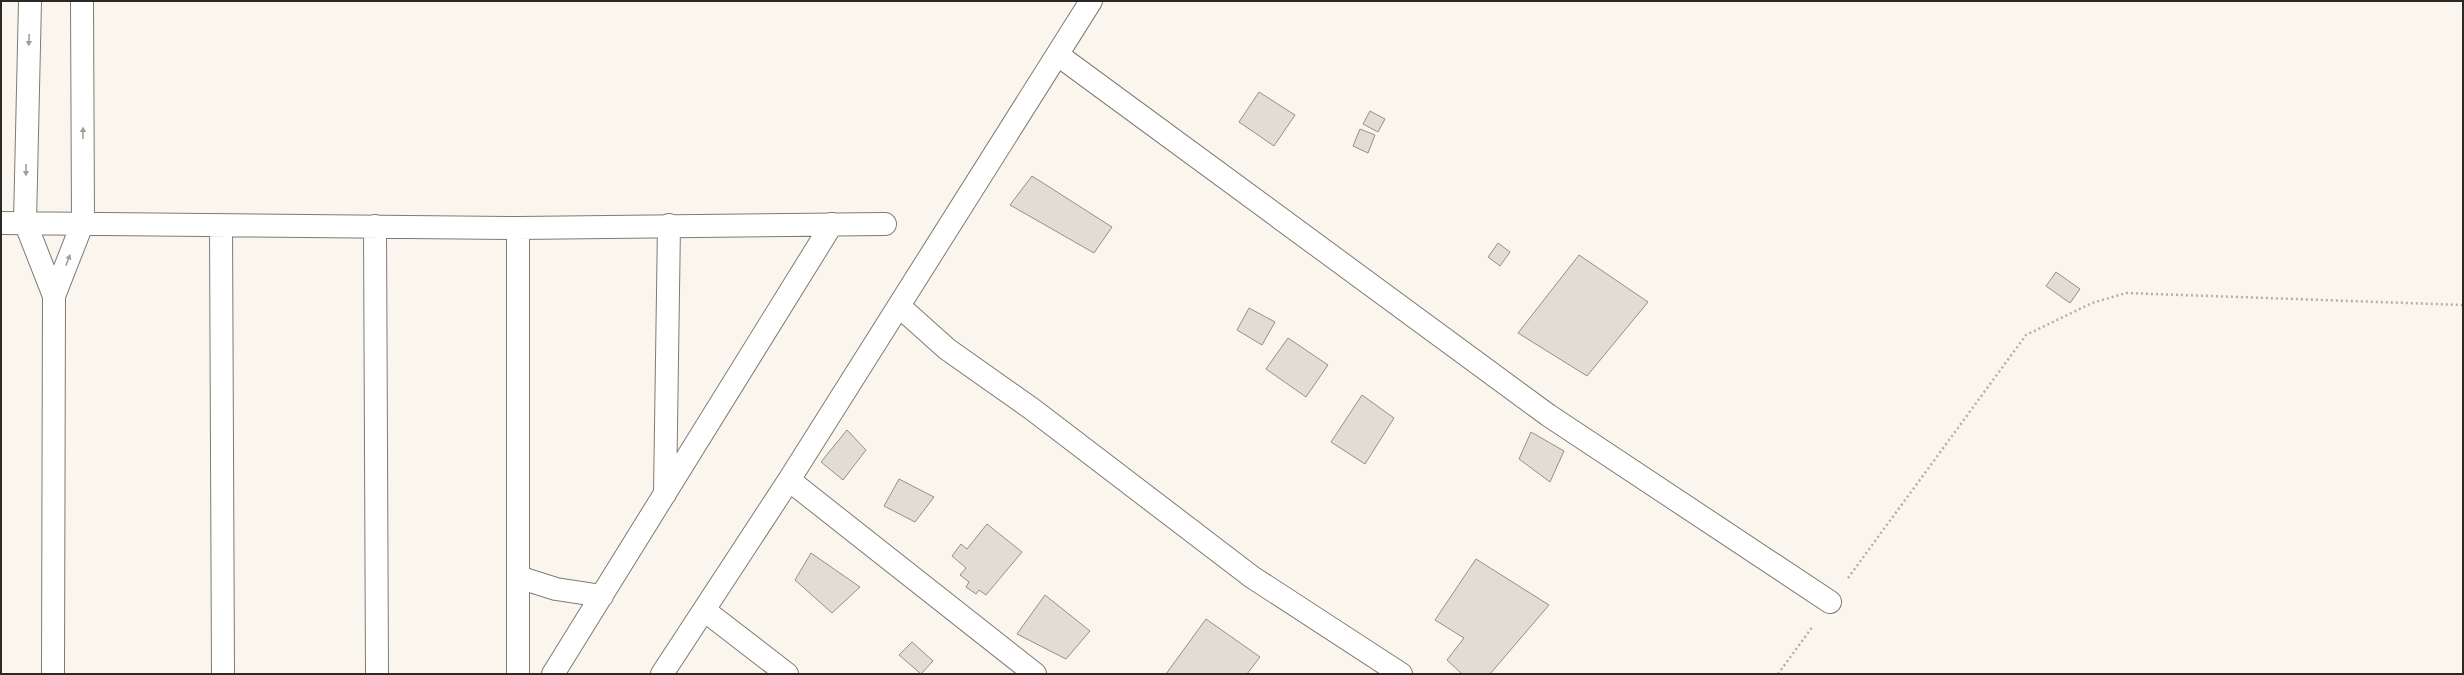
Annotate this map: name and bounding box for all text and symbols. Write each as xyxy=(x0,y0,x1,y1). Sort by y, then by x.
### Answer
one-way arrow xyxy=(26,34,32,47)
one-way arrow xyxy=(79,127,86,139)
one-way arrow xyxy=(23,164,29,177)
one-way arrow xyxy=(66,253,72,265)

